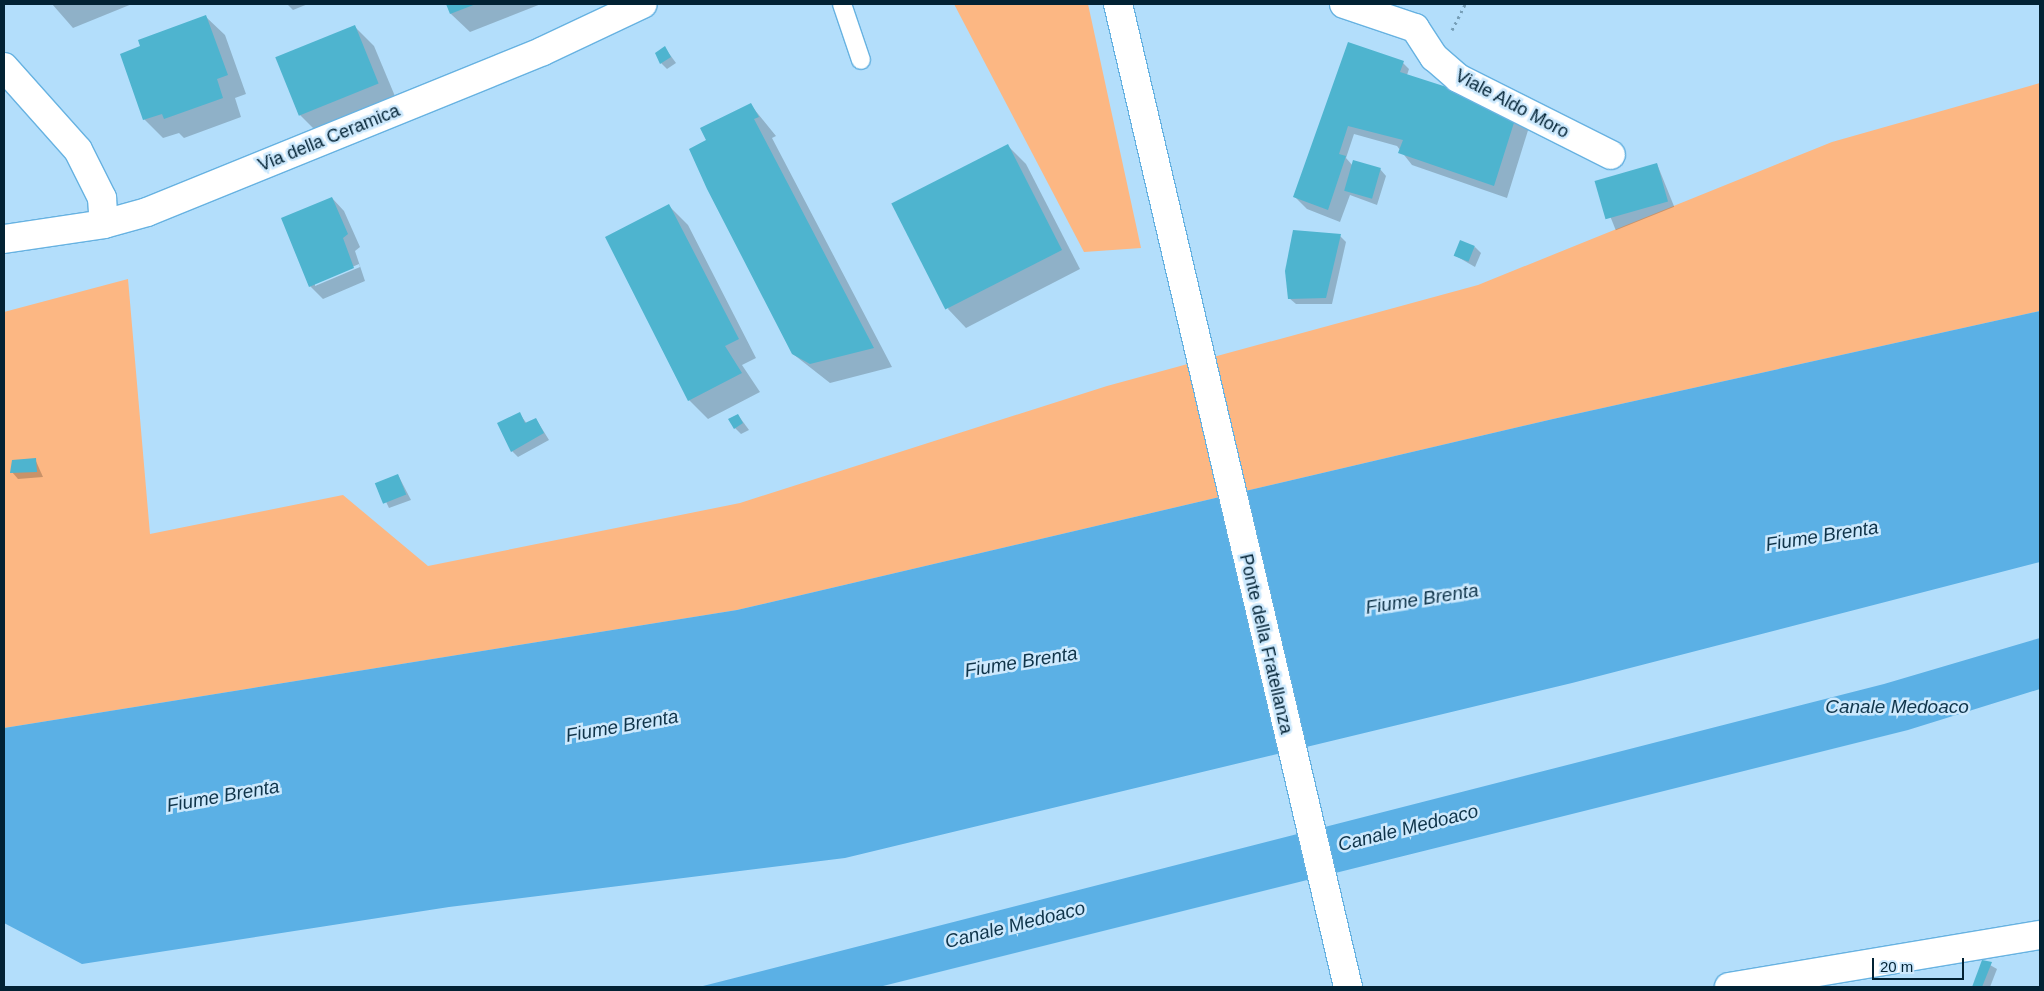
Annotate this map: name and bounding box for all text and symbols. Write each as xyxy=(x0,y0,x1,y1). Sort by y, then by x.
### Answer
street label: Viale Aldo Moro xyxy=(1451,65,1573,143)
street label: Via della Ceramica xyxy=(255,100,403,176)
water label: Fiume Brenta xyxy=(1764,516,1880,556)
street label: Ponte della Fratellanza xyxy=(1235,552,1297,736)
water label: Fiume Brenta xyxy=(1364,579,1480,619)
water label: Fiume Brenta xyxy=(963,642,1079,682)
water label: Canale Medoaco xyxy=(1825,696,1969,718)
water label: Fiume Brenta xyxy=(564,705,680,747)
water label: Fiume Brenta xyxy=(165,775,281,817)
water label: Canale Medoaco xyxy=(1336,800,1480,856)
water label: Canale Medoaco xyxy=(943,897,1087,953)
scale bar xyxy=(1874,948,1966,980)
text: 20 m xyxy=(1880,958,1913,975)

